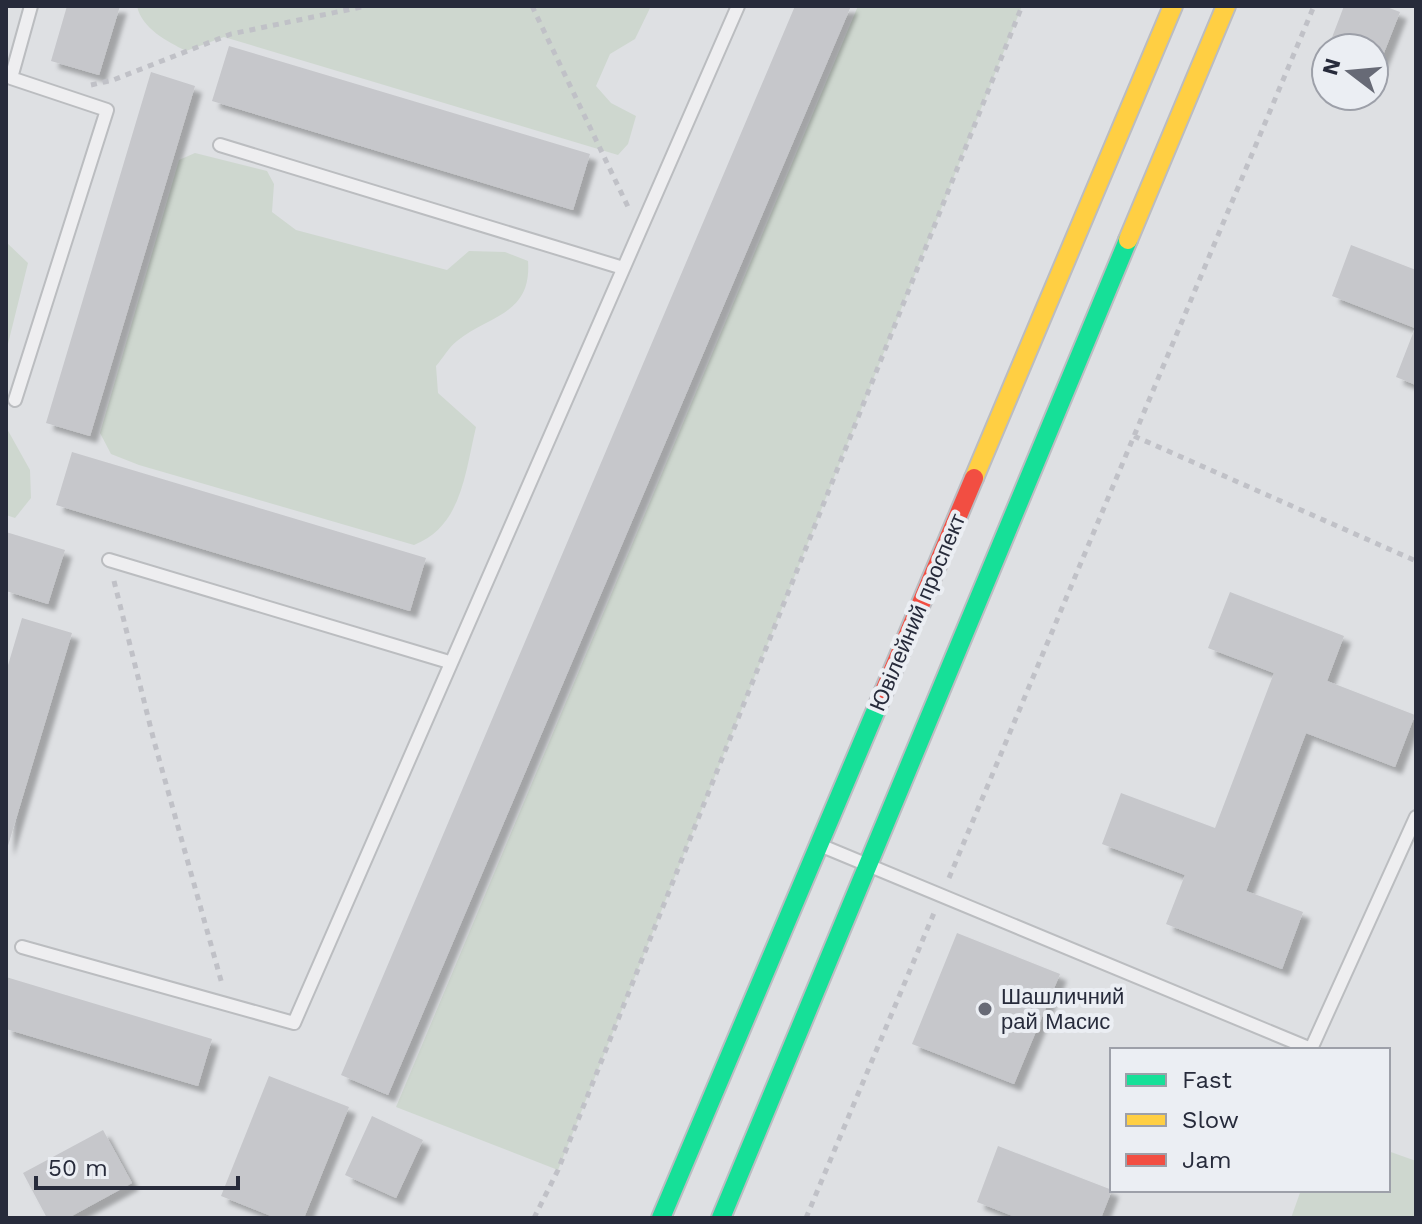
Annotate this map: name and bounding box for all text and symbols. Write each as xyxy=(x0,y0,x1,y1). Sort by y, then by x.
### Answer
north arrow xyxy=(1310,32,1390,112)
text: N xyxy=(1317,55,1346,78)
street label: Ювілейний проспект xyxy=(865,510,970,715)
place label: Шашличний рай Масис xyxy=(1001,984,1124,1034)
marker: Шашличний рай Масис xyxy=(976,1000,994,1018)
legend xyxy=(1110,1048,1390,1192)
text: Fast xyxy=(1182,1066,1232,1094)
text: Slow xyxy=(1182,1106,1239,1134)
scale bar xyxy=(36,1140,238,1190)
text: Jam xyxy=(1182,1146,1232,1174)
text: 50 m xyxy=(48,1154,108,1182)

